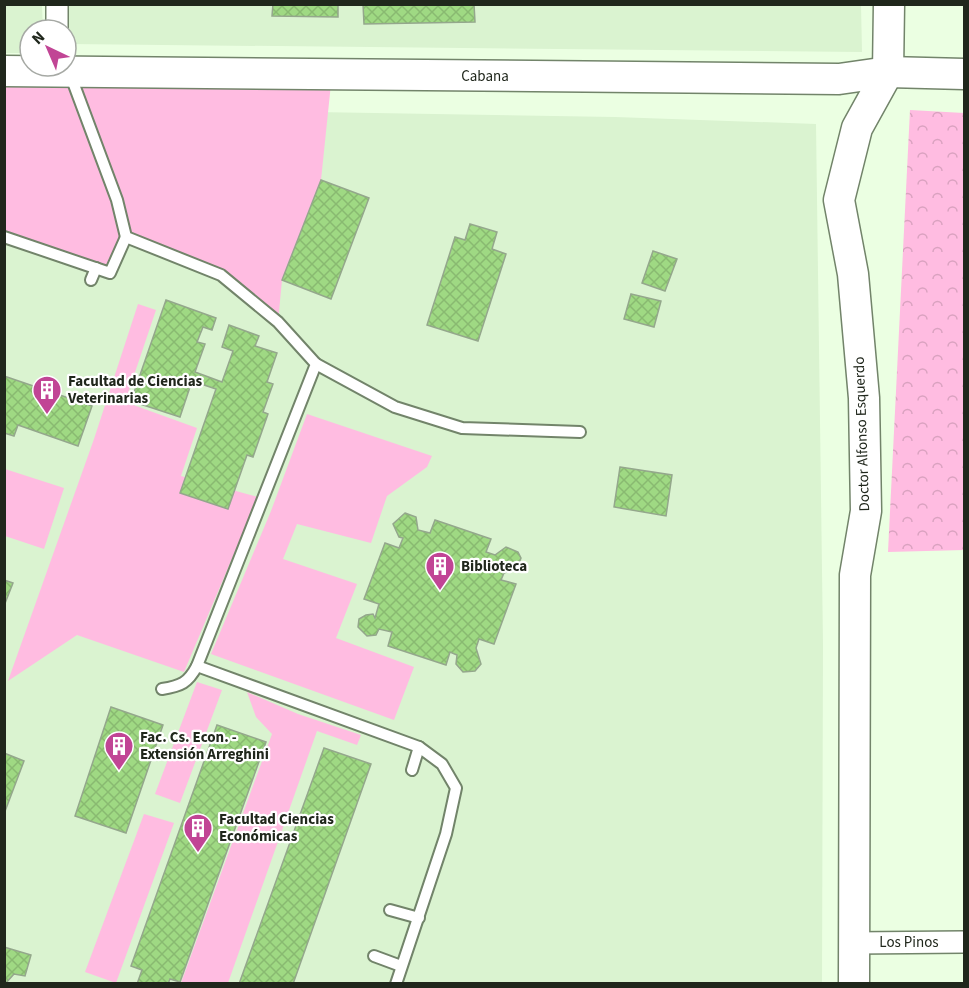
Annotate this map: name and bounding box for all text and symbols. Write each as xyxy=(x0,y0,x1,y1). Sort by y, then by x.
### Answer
north arrow xyxy=(18,18,78,78)
text: N xyxy=(27,26,50,50)
street label: Cabana xyxy=(461,66,509,87)
street label: Doctor Alfonso Esquerdo xyxy=(849,356,875,512)
place label: Facultad de Ciencias Veterinarias xyxy=(67,371,203,409)
building icon: Facultad de Ciencias Veterinarias xyxy=(31,374,63,416)
building icon: Biblioteca xyxy=(424,550,456,592)
place label: Biblioteca xyxy=(461,556,527,577)
place label: Fac. Cs. Econ. - Extensión Arreghini xyxy=(140,727,269,765)
building icon: Fac. Cs. Econ. - Extensión Arreghini xyxy=(103,730,135,772)
place label: Facultad Ciencias Económicas xyxy=(219,809,334,847)
building icon: Facultad Ciencias Económicas xyxy=(182,812,214,854)
street label: Los Pinos xyxy=(879,932,939,953)

